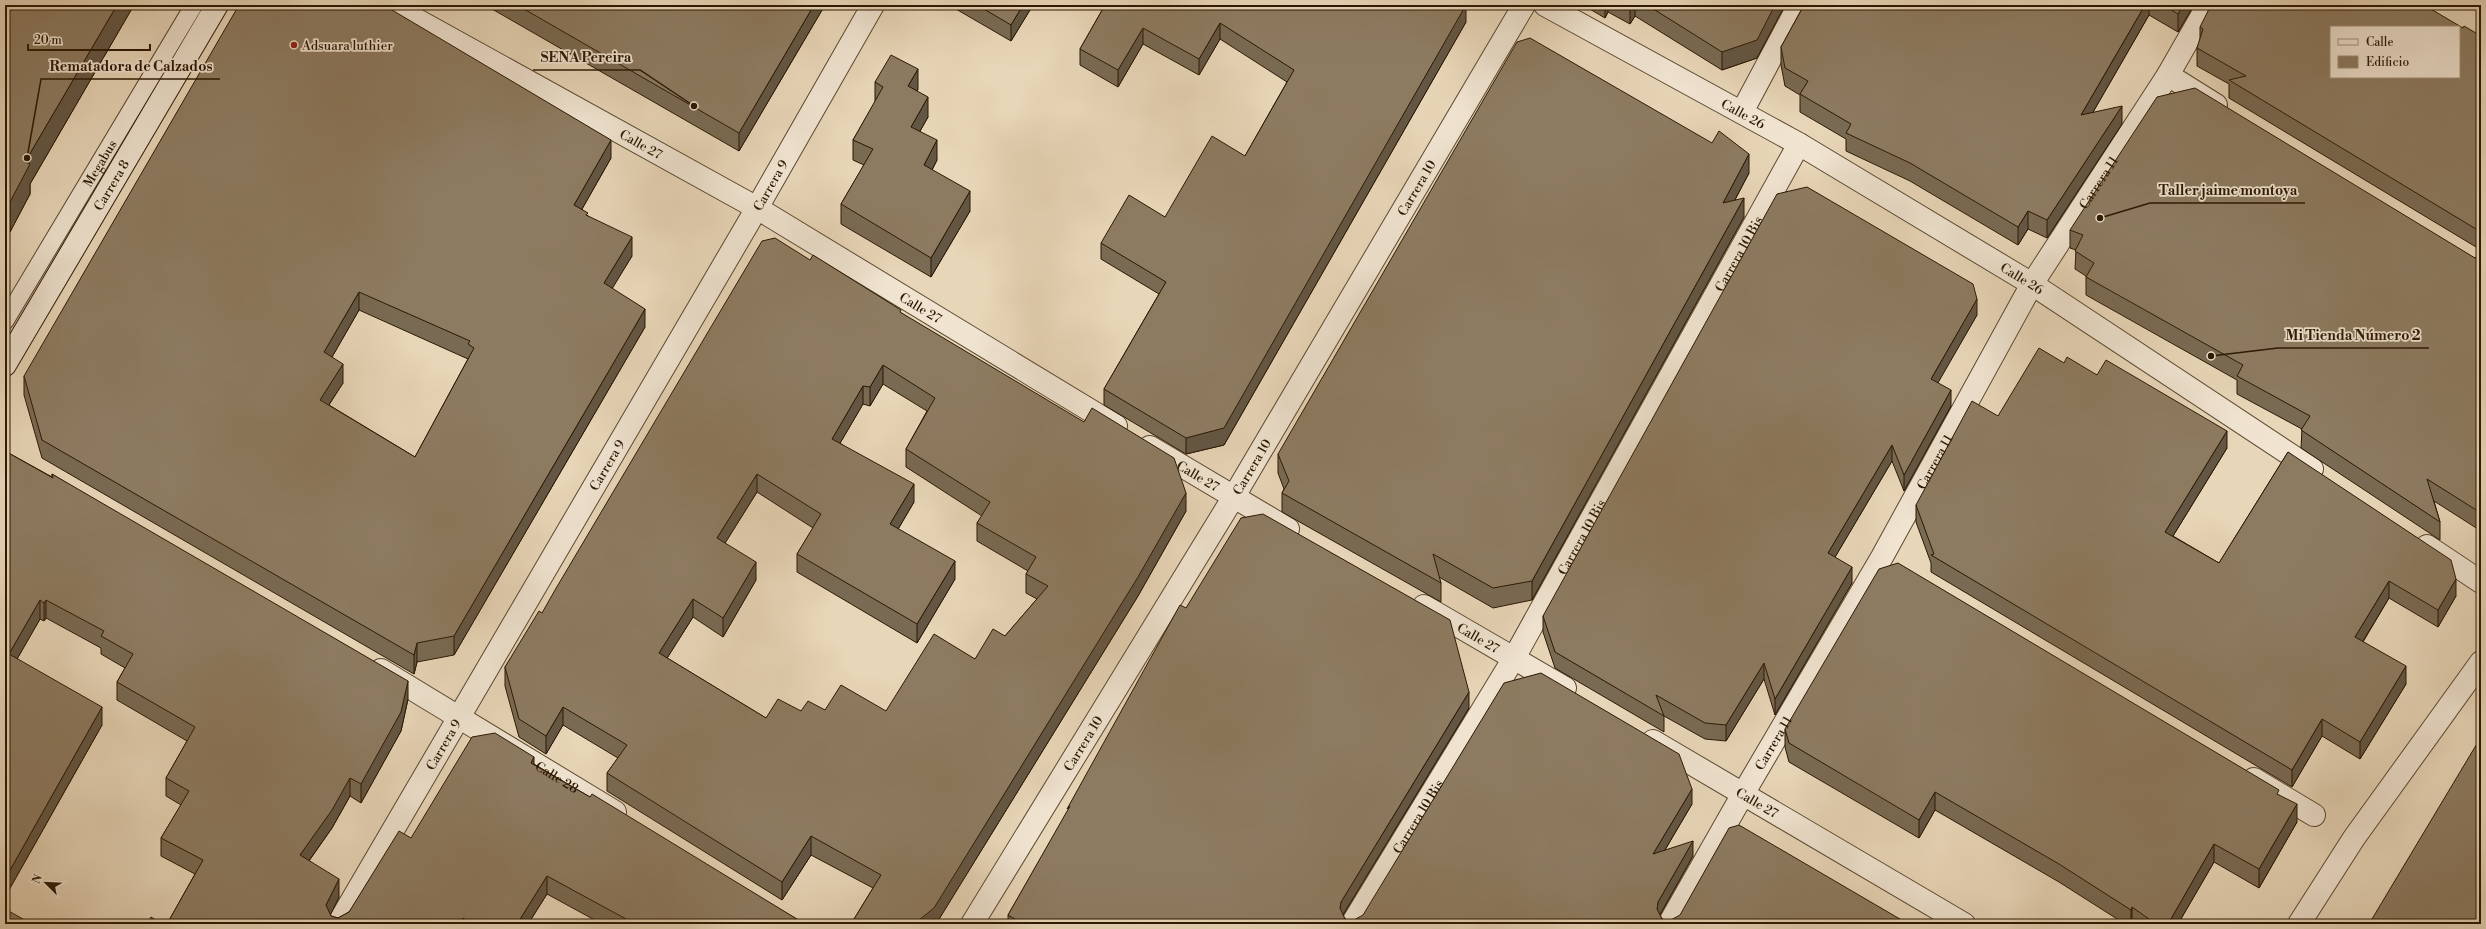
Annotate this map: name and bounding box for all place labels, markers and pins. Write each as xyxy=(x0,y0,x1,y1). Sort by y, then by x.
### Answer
place label: Adsuara luthier xyxy=(301,38,393,54)
marker: Adsuara luthier xyxy=(289,40,299,50)
callout: SENA Pereira xyxy=(533,44,640,70)
callout: Rematadora de Calzados xyxy=(41,53,220,79)
callout: Taller jaime montoya xyxy=(2150,177,2305,203)
callout: Mi Tienda Número 2 xyxy=(2278,322,2429,348)

